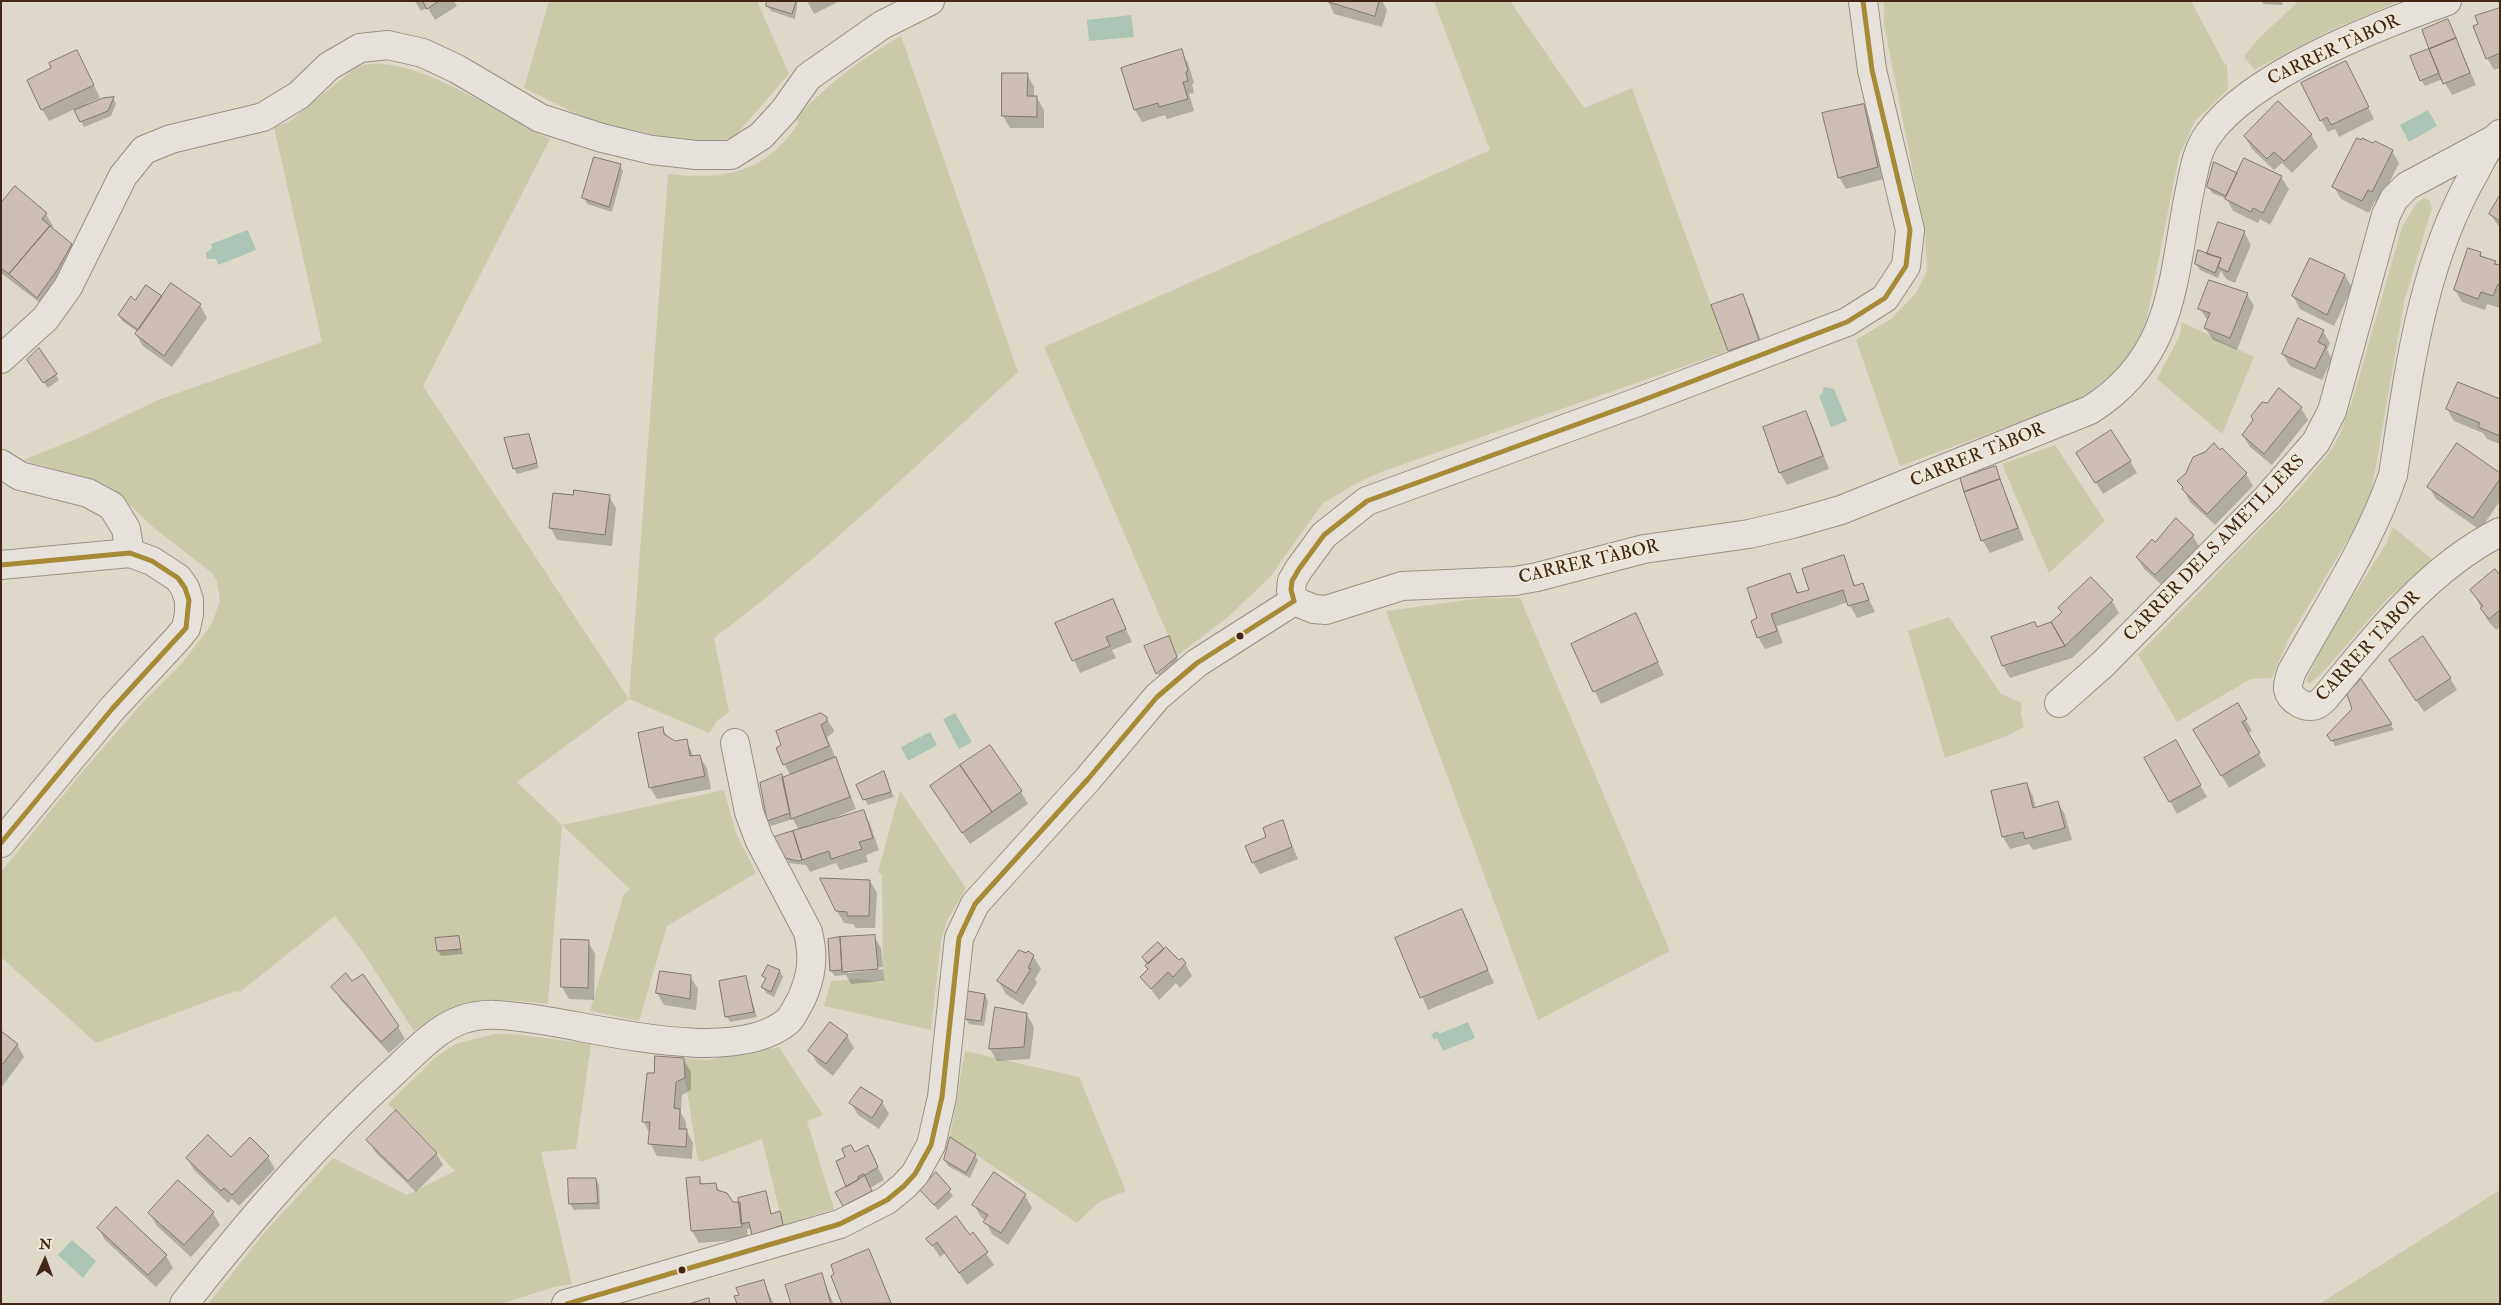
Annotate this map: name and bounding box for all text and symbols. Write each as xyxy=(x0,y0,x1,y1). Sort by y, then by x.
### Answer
street label: CARRER TÀBOR xyxy=(2264,11,2404,91)
street label: CARRER TÀBOR xyxy=(1907,419,2049,493)
street label: CARRER DELS AMETLLERS xyxy=(2120,451,2310,647)
street label: CARRER TÀBOR xyxy=(1517,536,1661,590)
street label: CARRER TÀBOR xyxy=(2312,587,2426,707)
unlabelled marker xyxy=(1235,631,1245,641)
north arrow xyxy=(20,1235,70,1285)
text: N xyxy=(39,1236,52,1253)
unlabelled marker xyxy=(677,1265,687,1275)

